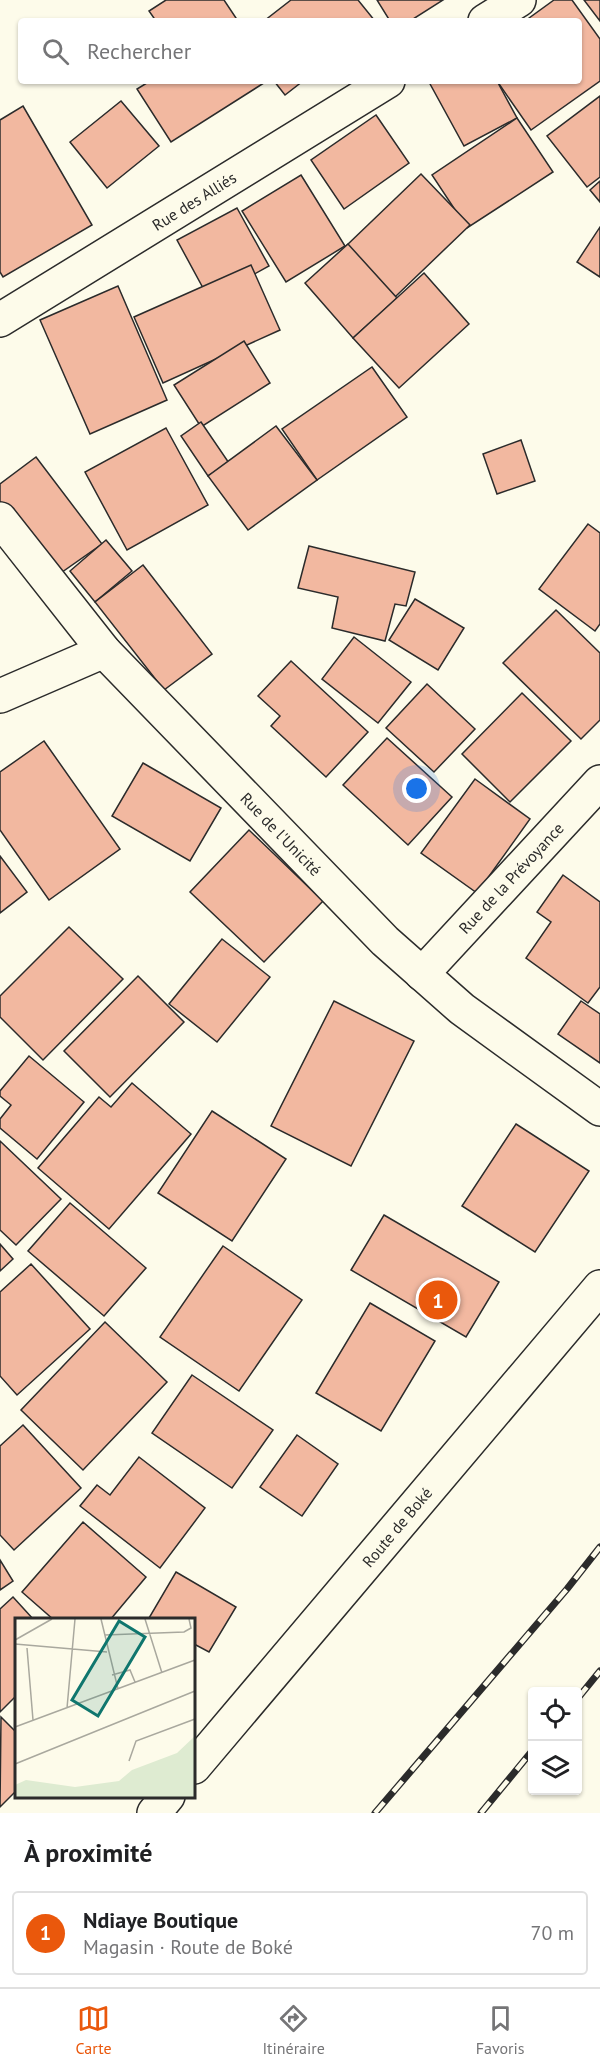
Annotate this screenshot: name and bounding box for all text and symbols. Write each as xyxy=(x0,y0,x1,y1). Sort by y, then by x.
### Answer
search box xyxy=(18,18,582,84)
icon: search xyxy=(39,35,72,68)
text: Rechercher xyxy=(87,37,191,65)
street label: Rue des Alliés xyxy=(148,167,240,235)
your location xyxy=(402,774,431,803)
street label: Rue de l'Unicité xyxy=(236,788,326,880)
street label: Rue de la Prévoyance xyxy=(454,818,568,938)
pin: 1 xyxy=(418,1278,458,1322)
street label: Route de Boké xyxy=(358,1483,436,1571)
inset map xyxy=(15,1618,195,1798)
map controls xyxy=(528,1687,582,1795)
button: locate xyxy=(528,1687,582,1741)
button: layers xyxy=(528,1741,582,1795)
text: À proximité xyxy=(24,1836,152,1869)
text: Ndiaye Boutique xyxy=(83,1906,238,1934)
text: 1 xyxy=(40,1920,51,1946)
text: 70 m xyxy=(531,1920,574,1946)
text: Magasin · Route de Boké xyxy=(83,1934,293,1960)
tab: Carte xyxy=(75,2002,112,2058)
tab: Itinéraire xyxy=(262,2002,325,2058)
tab: Favoris xyxy=(476,2002,525,2058)

